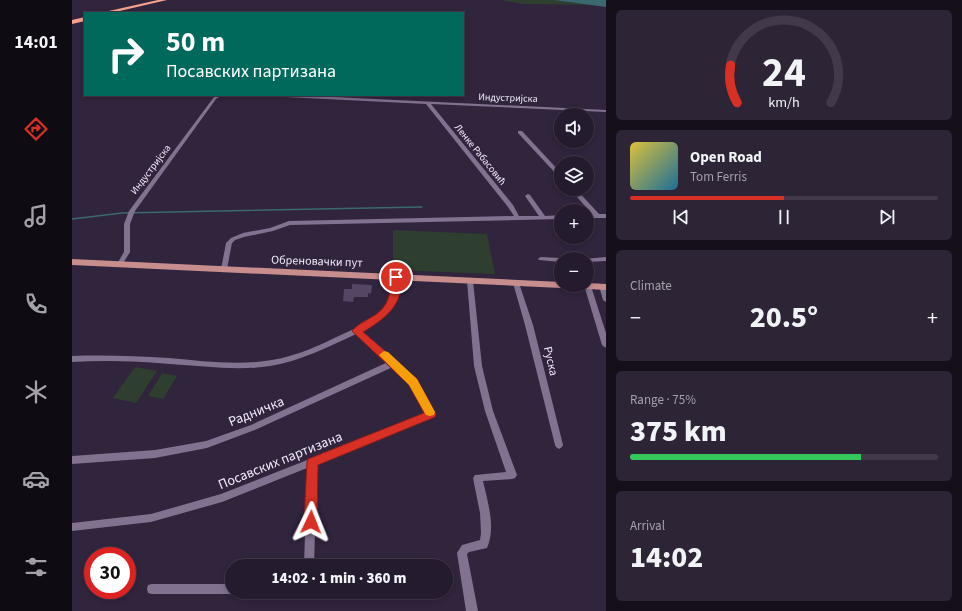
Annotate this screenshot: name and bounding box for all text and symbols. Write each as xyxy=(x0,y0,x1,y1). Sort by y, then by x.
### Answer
text: 50 m xyxy=(166,22,225,62)
icon: right xyxy=(100,28,152,80)
text: 14:01 xyxy=(14,30,58,55)
text: 24 xyxy=(762,43,806,103)
text: Посавских партизана xyxy=(166,59,336,84)
street label: Индустријска xyxy=(478,90,538,106)
text: km/h xyxy=(768,92,800,113)
map controls xyxy=(554,108,594,292)
button: sound xyxy=(554,108,594,148)
icon: directions xyxy=(22,115,50,143)
street label: Ленке Рабасовић xyxy=(451,121,509,188)
street label: Индустријска xyxy=(127,142,174,197)
text: Open Road xyxy=(690,147,762,168)
button: layers xyxy=(554,156,594,196)
text: Tom Ferris xyxy=(690,168,747,186)
icon: music xyxy=(22,202,50,230)
button: + xyxy=(554,204,594,244)
icon: previous xyxy=(670,206,692,228)
icon: pause xyxy=(773,206,795,228)
icon: next xyxy=(876,206,898,228)
street label: Обреновачки пут xyxy=(271,251,363,272)
button: − xyxy=(554,252,594,292)
pin xyxy=(379,260,413,294)
icon: arrive xyxy=(385,266,407,288)
text: Climate xyxy=(630,277,672,295)
icon: phone xyxy=(22,290,50,318)
text: 20.5° xyxy=(750,296,818,339)
text: − xyxy=(630,302,641,334)
text: + xyxy=(927,302,938,334)
street label: Руска xyxy=(539,345,562,377)
icon: climate xyxy=(22,378,50,406)
text: Range · 75% xyxy=(630,391,696,409)
street label: Радничка xyxy=(225,392,287,432)
text: 375 km xyxy=(630,410,727,453)
street label: Посавских партизана xyxy=(215,427,345,495)
icon: car xyxy=(22,465,50,493)
position arrow xyxy=(290,501,332,543)
text: Arrival xyxy=(630,517,665,535)
text: 14:02 xyxy=(630,536,703,579)
speed limit sign: 30 xyxy=(84,547,136,599)
icon: filters xyxy=(22,553,50,581)
text: 14:02 · 1 min · 360 m xyxy=(272,568,406,589)

